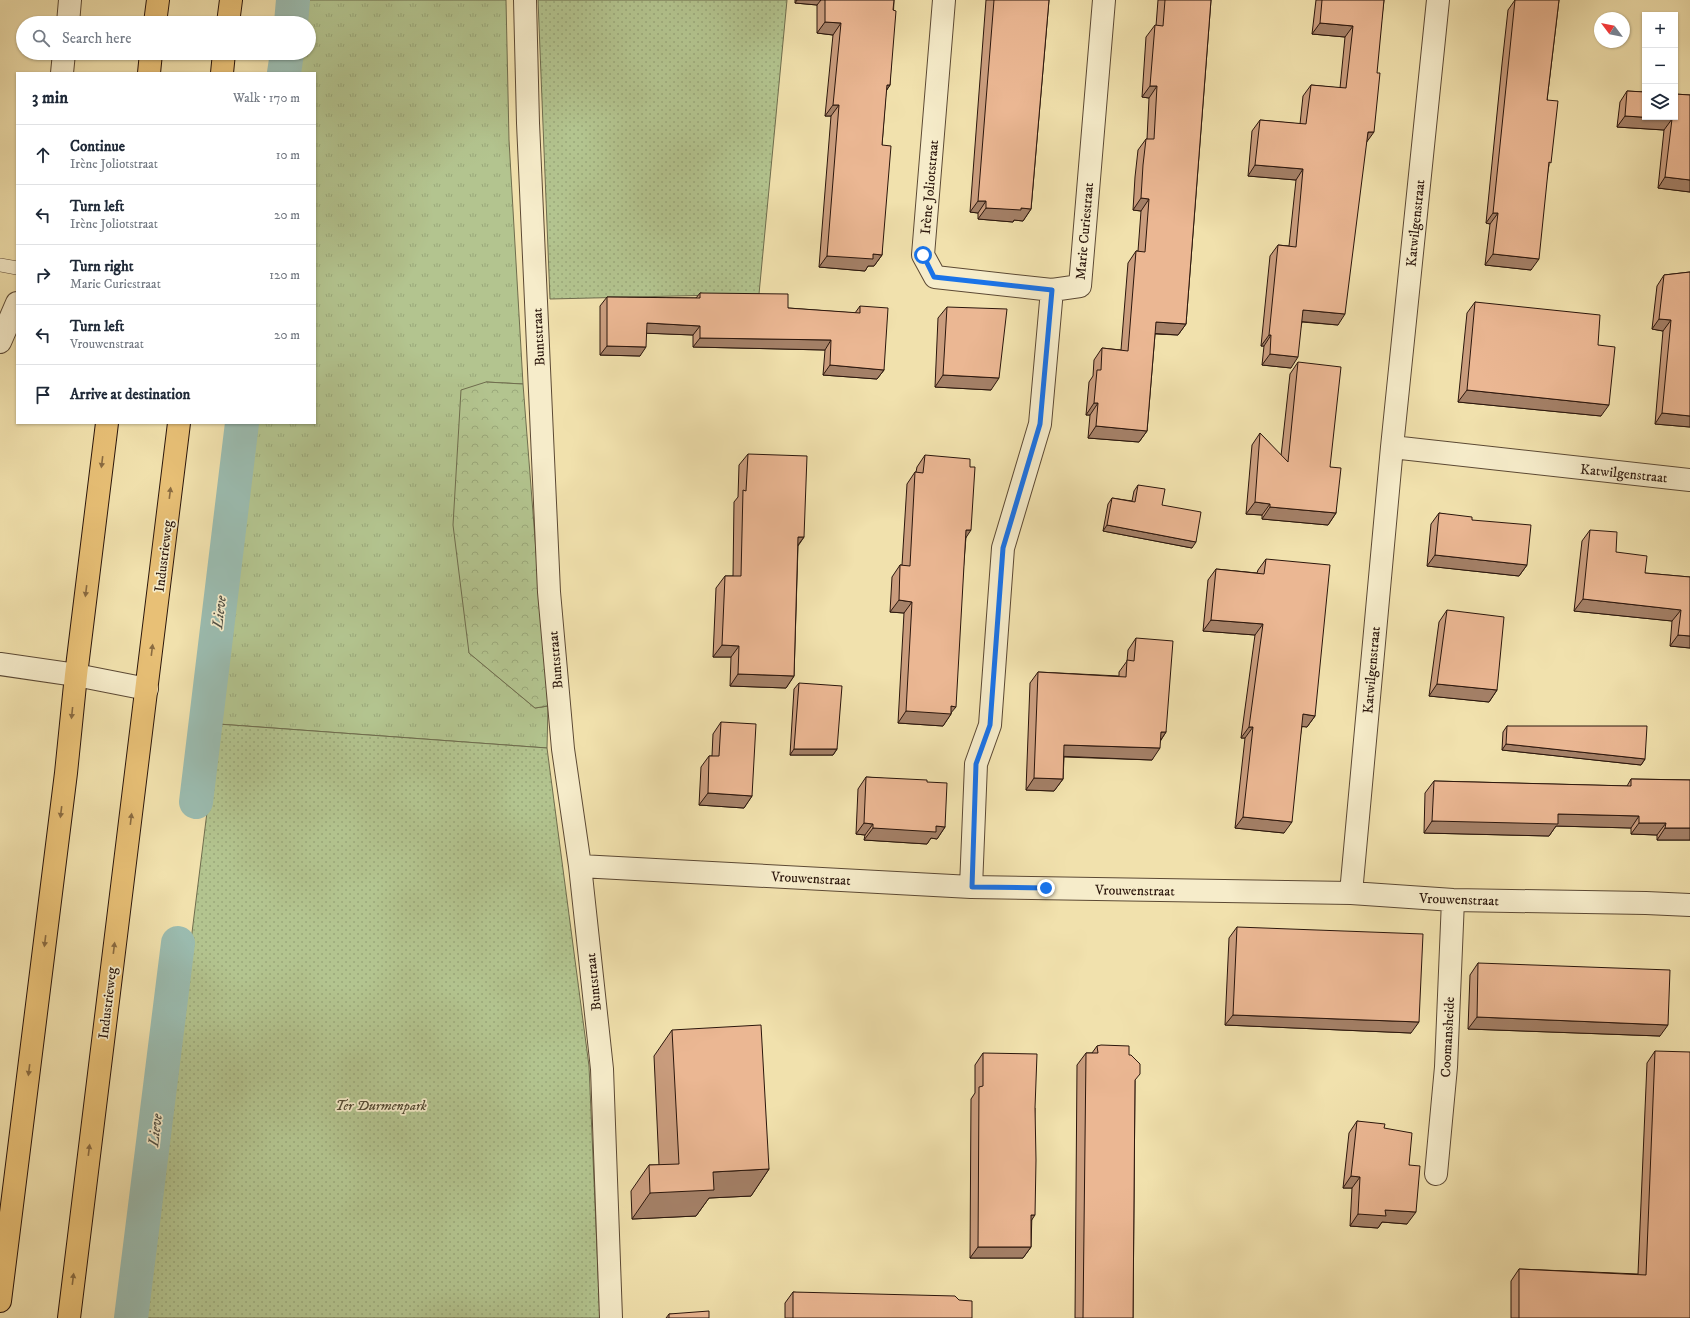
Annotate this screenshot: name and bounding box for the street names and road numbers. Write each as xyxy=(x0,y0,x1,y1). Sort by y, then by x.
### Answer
street label: Irène Joliotstraat xyxy=(917,139,943,235)
street label: Katwilgenstraat xyxy=(1402,178,1430,268)
street label: Marie Curiestraat xyxy=(1072,181,1098,281)
street label: Buntstraat xyxy=(528,307,550,366)
street label: Katwilgenstraat xyxy=(1579,460,1669,488)
street label: Industrieweg xyxy=(151,519,177,593)
street label: Katwilgenstraat xyxy=(1359,625,1385,715)
street label: Buntstraat xyxy=(544,630,567,690)
street label: Vrouwenstraat xyxy=(770,868,852,890)
street label: Vrouwenstraat xyxy=(1094,881,1175,901)
street label: Vrouwenstraat xyxy=(1418,890,1500,910)
street label: Buntstraat xyxy=(582,952,606,1012)
street label: Industrieweg xyxy=(95,966,121,1040)
street label: Coomansheide xyxy=(1437,996,1459,1078)

